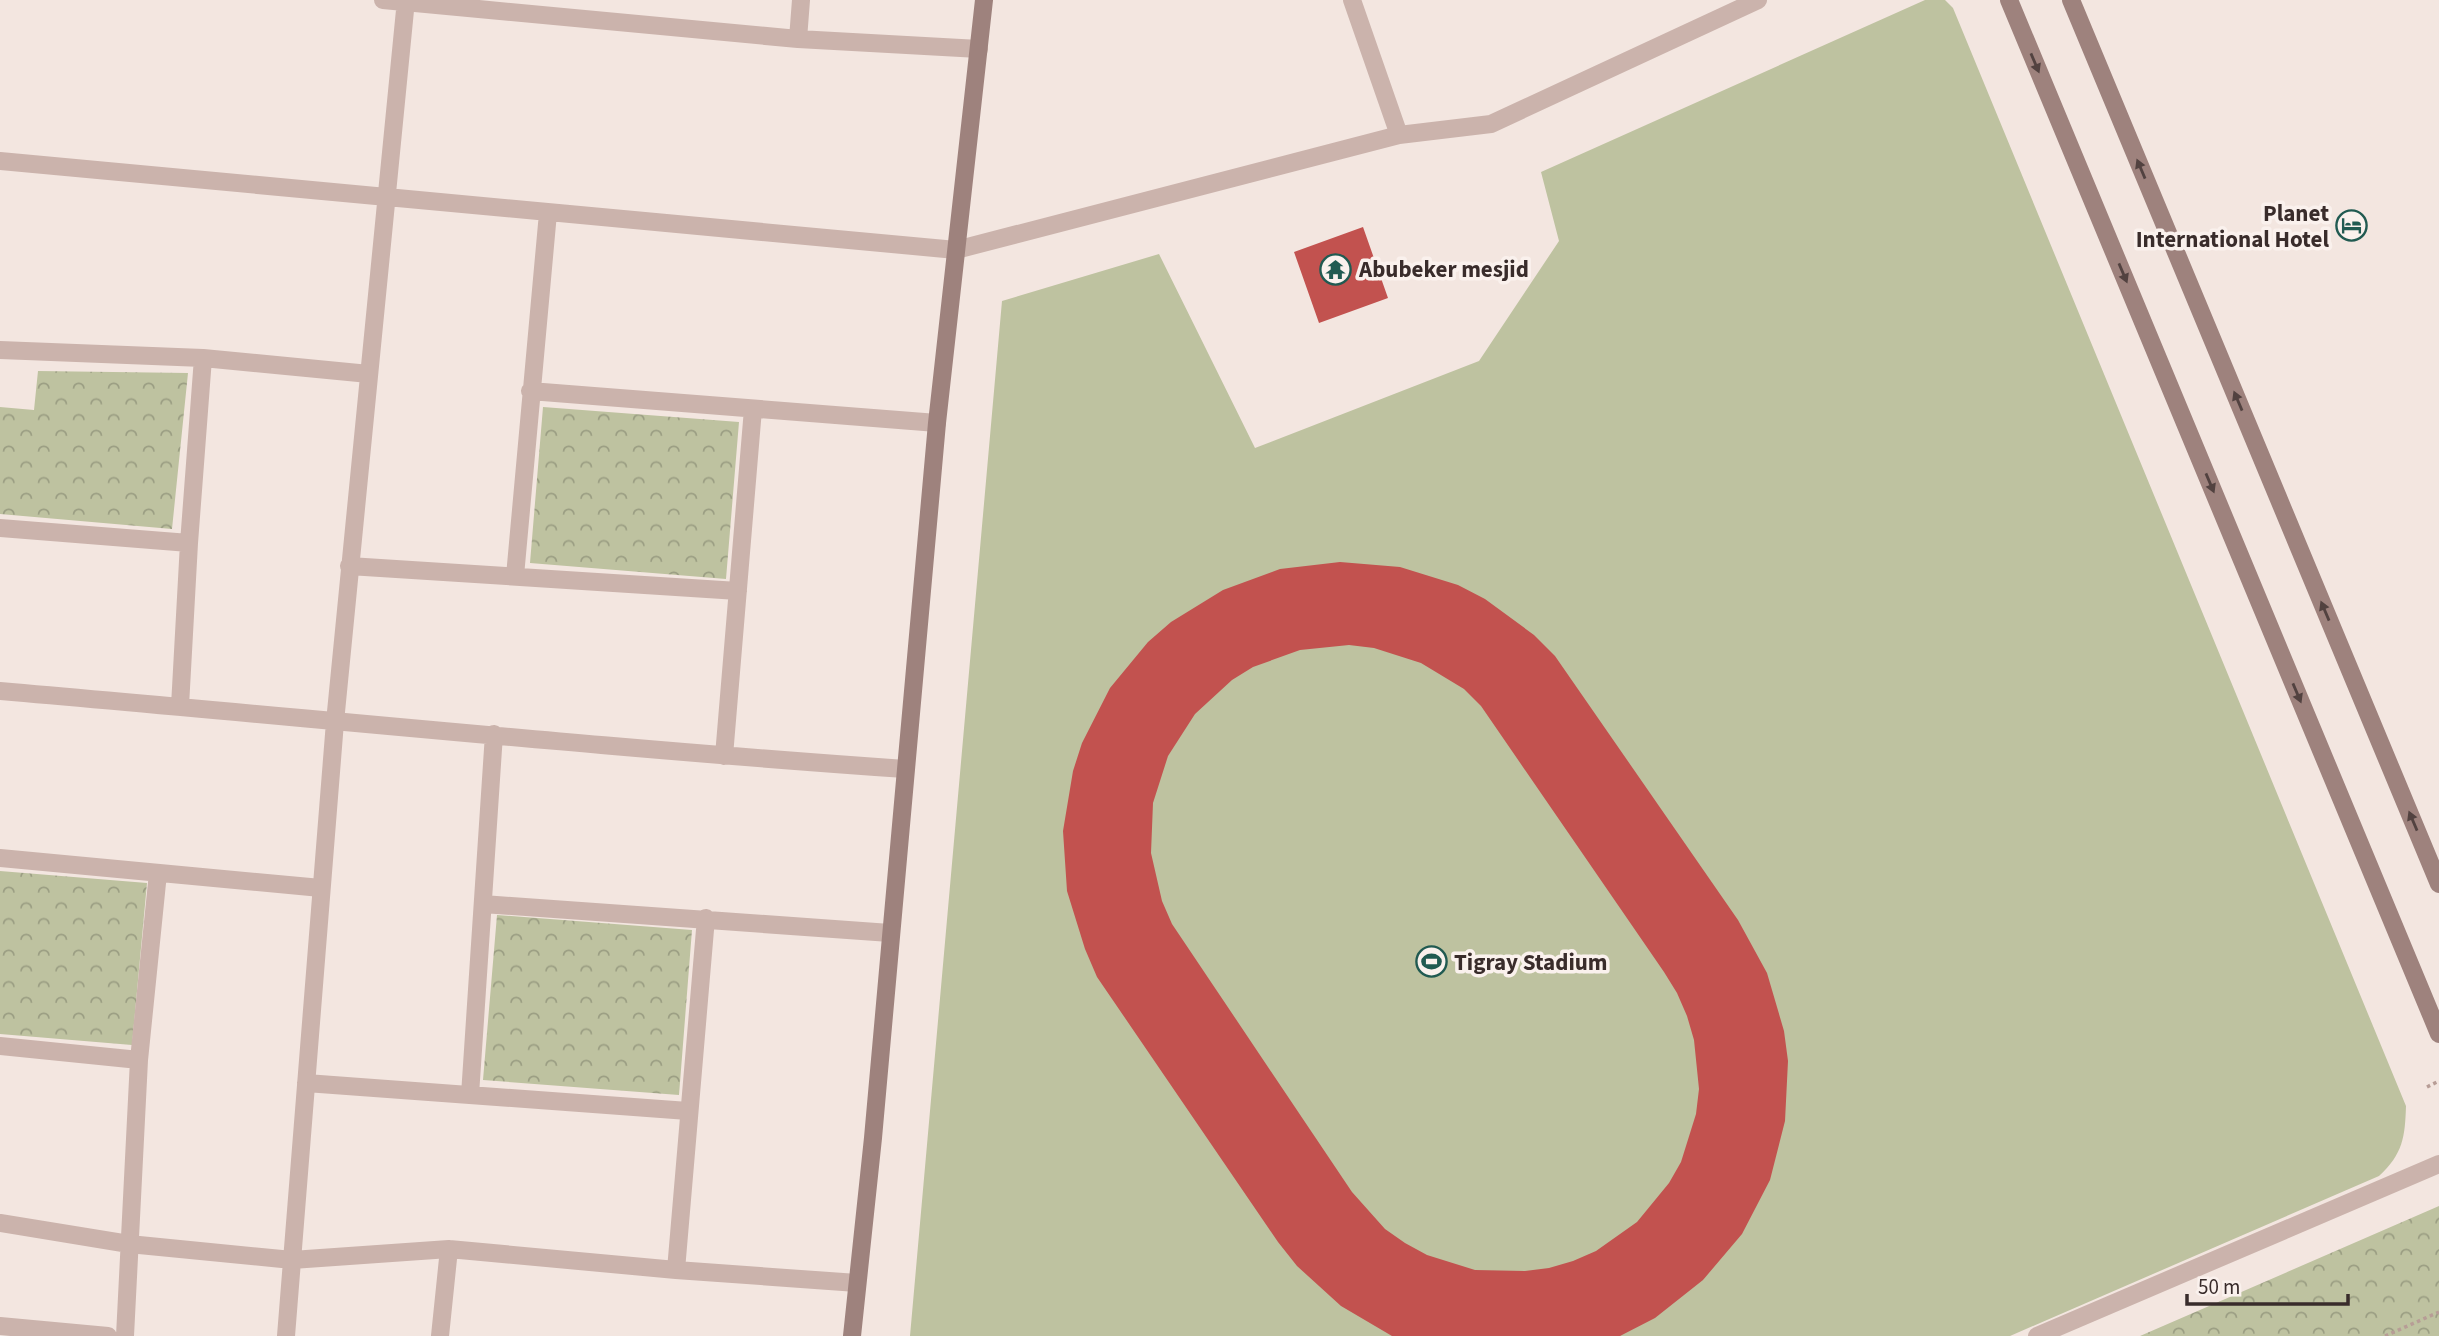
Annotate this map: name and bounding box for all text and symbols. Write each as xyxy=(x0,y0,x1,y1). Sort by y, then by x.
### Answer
one-way arrow xyxy=(2029,53,2041,73)
one-way arrow xyxy=(2136,158,2147,179)
place label: Planet International Hotel xyxy=(2136,197,2329,256)
hotel icon: Planet International Hotel xyxy=(2335,209,2369,243)
temple icon: Abubeker mesjid xyxy=(1319,252,1353,286)
place label: Abubeker mesjid xyxy=(1358,253,1529,286)
one-way arrow xyxy=(2117,263,2128,284)
one-way arrow xyxy=(2232,391,2244,411)
one-way arrow xyxy=(2204,473,2216,493)
one-way arrow xyxy=(2320,601,2331,622)
one-way arrow xyxy=(2292,683,2303,704)
one-way arrow xyxy=(2407,811,2418,832)
sports icon: Tigray Stadium xyxy=(1414,945,1448,979)
place label: Tigray Stadium xyxy=(1454,946,1608,979)
scale bar xyxy=(2187,1262,2348,1306)
text: 50 m xyxy=(2198,1272,2240,1302)

